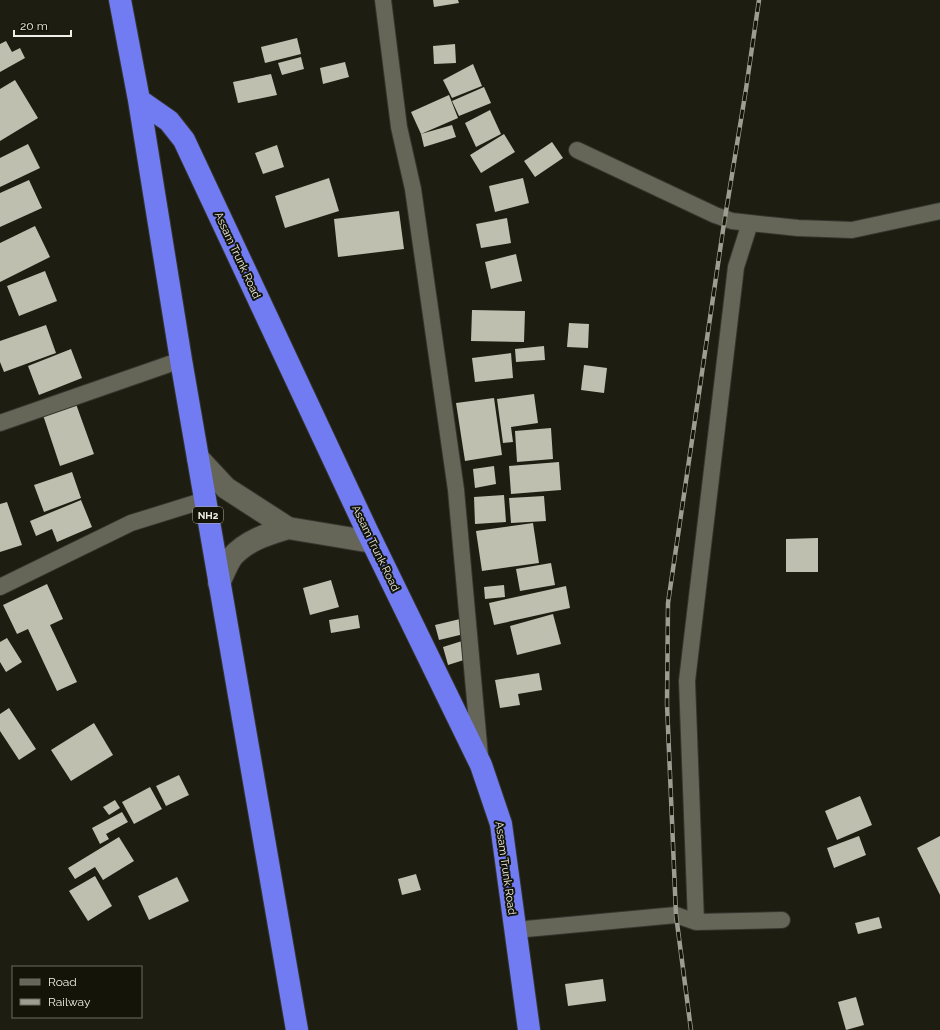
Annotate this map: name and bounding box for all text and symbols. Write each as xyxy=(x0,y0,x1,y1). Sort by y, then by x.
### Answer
scale bar xyxy=(14,12,71,38)
text: 20 m xyxy=(20,19,48,33)
street label: Assam Trunk Road xyxy=(212,210,263,301)
street label: Assam Trunk Road xyxy=(349,503,402,594)
road number: NH2 xyxy=(193,507,223,523)
street label: Assam Trunk Road xyxy=(493,821,519,916)
legend xyxy=(12,966,142,1018)
text: Road xyxy=(48,975,77,989)
text: Railway xyxy=(48,995,91,1009)

